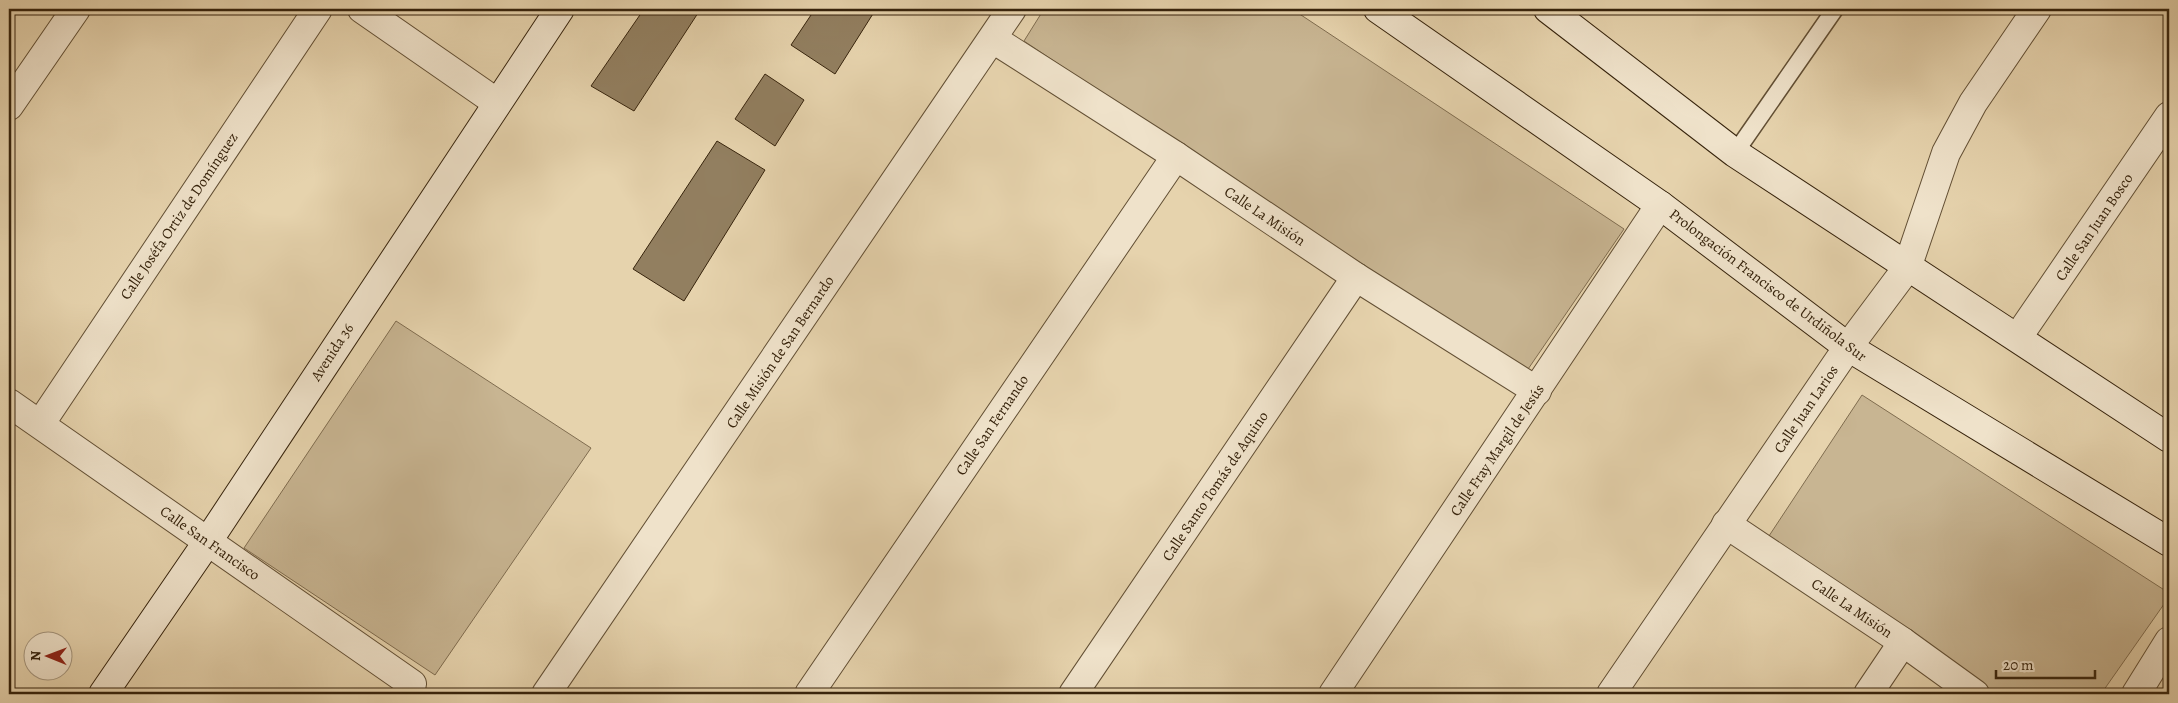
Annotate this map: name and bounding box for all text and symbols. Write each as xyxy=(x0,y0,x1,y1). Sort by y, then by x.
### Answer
street label: Calle Joséfa Ortiz de Domínguez xyxy=(115,128,243,304)
street label: Calle San Juan Bosco xyxy=(2051,169,2137,285)
street label: Calle La Misión xyxy=(1221,182,1309,250)
street label: Prolongación Francisco de Urdiñola Sur xyxy=(1665,204,1871,366)
street label: Calle Misión de San Bernardo xyxy=(721,272,839,432)
street label: Avenida 36 xyxy=(305,319,358,386)
street label: Calle Juan Larios xyxy=(1769,361,1843,457)
street label: Calle San Fernando xyxy=(951,371,1033,479)
street label: Calle Fray Margil de Jesús xyxy=(1445,380,1549,520)
street label: Calle Santo Tomás de Aquino xyxy=(1157,407,1273,565)
street label: Calle San Francisco xyxy=(156,501,264,585)
street label: Calle La Misión xyxy=(1808,574,1896,642)
north arrow xyxy=(22,630,72,680)
scale bar xyxy=(1996,648,2094,680)
text: N xyxy=(26,651,45,661)
text: 20 m xyxy=(2003,655,2034,675)

